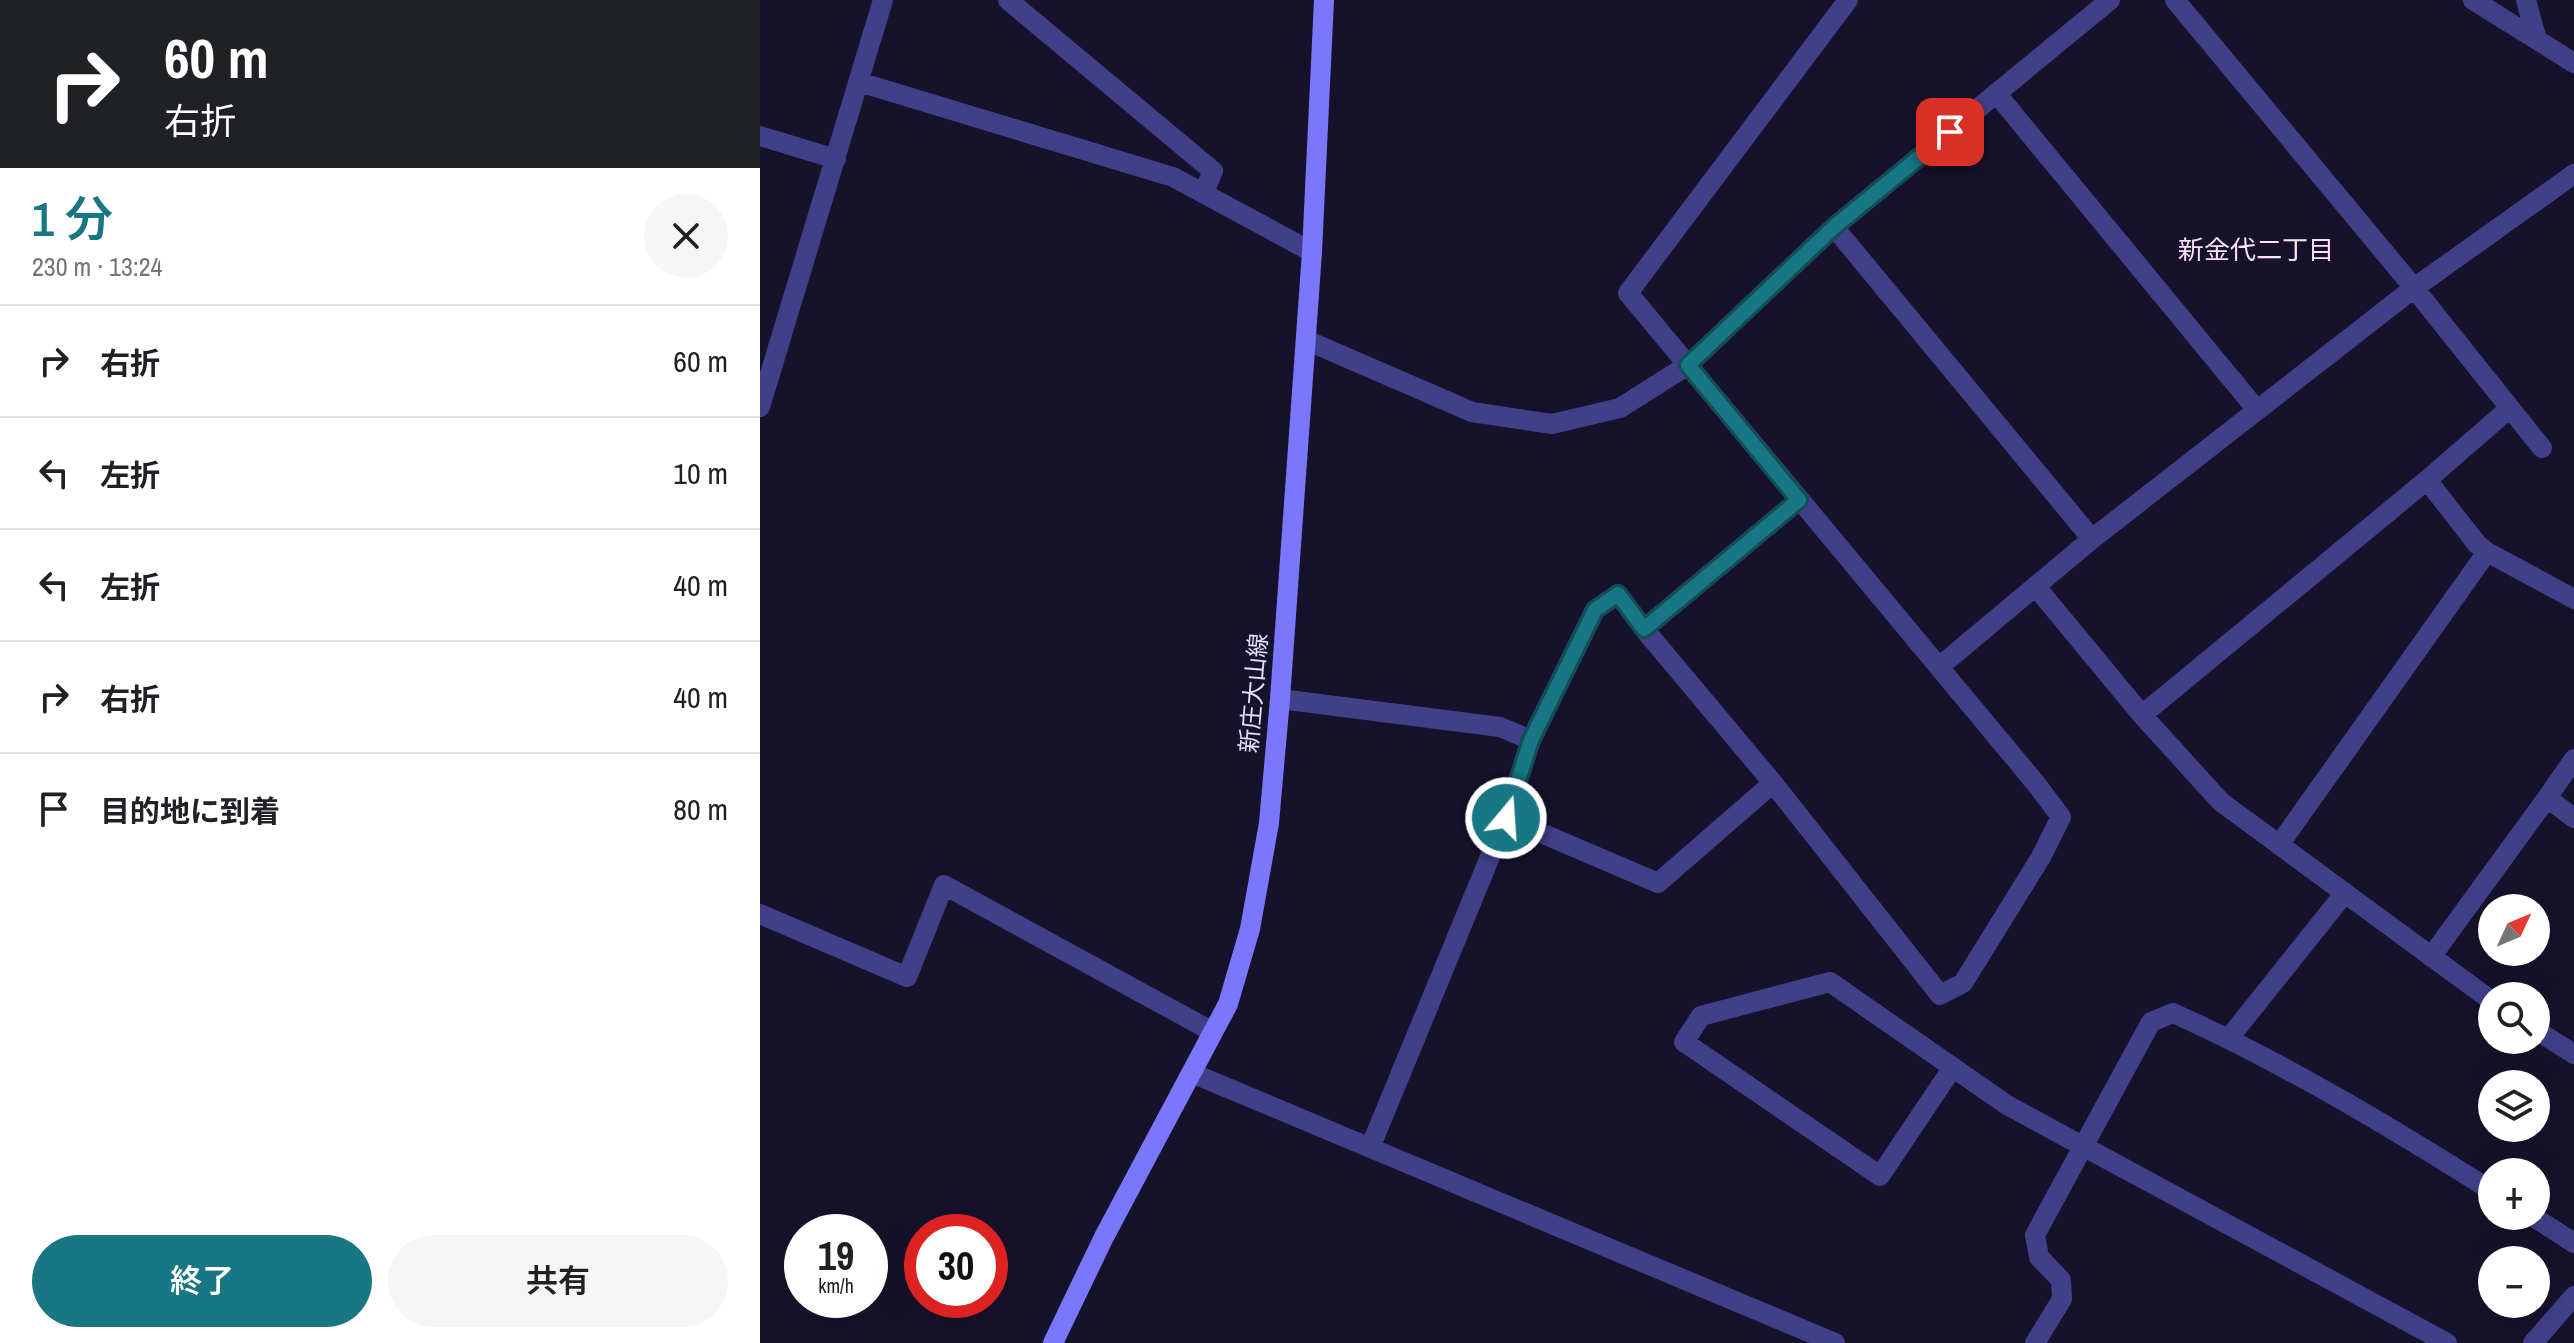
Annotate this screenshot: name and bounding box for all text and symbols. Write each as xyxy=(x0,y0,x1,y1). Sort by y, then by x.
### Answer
text: 60 m xyxy=(164,20,269,95)
icon: right xyxy=(32,32,136,136)
text: 右折 xyxy=(164,97,236,145)
pin xyxy=(1916,98,1984,166)
icon: arrive xyxy=(1928,110,1972,154)
text: 1 分 xyxy=(32,186,113,251)
button: close xyxy=(644,194,728,278)
district label: 新金代二丁目 xyxy=(2178,232,2334,267)
text: 230 m · 13:24 xyxy=(32,249,162,284)
icon: right xyxy=(32,339,76,383)
text: 60 m xyxy=(673,341,728,381)
text: 右折 xyxy=(100,343,160,383)
icon: left xyxy=(32,451,76,495)
text: 10 m xyxy=(673,453,728,493)
text: 左折 xyxy=(100,455,160,495)
icon: left xyxy=(32,563,76,607)
text: 40 m xyxy=(673,565,728,605)
text: 左折 xyxy=(100,567,160,607)
street label: 新庄大山線 xyxy=(1232,632,1274,754)
icon: right xyxy=(32,675,76,719)
text: 40 m xyxy=(673,677,728,717)
text: 右折 xyxy=(100,679,160,719)
position arrow xyxy=(1464,776,1548,860)
icon: arrive xyxy=(32,787,76,831)
text: 80 m xyxy=(673,789,728,829)
text: 目的地に到着 xyxy=(100,791,280,831)
north arrow xyxy=(2478,894,2550,966)
map controls xyxy=(2478,894,2550,1318)
button: search xyxy=(2478,982,2550,1054)
button: layers xyxy=(2478,1070,2550,1142)
button: + xyxy=(2478,1158,2550,1230)
speed limit sign: 30 xyxy=(904,1214,1008,1318)
text: 19 xyxy=(818,1229,854,1282)
button: 終了 xyxy=(32,1235,372,1327)
button: 共有 xyxy=(388,1235,728,1327)
button: − xyxy=(2478,1246,2550,1318)
text: km/h xyxy=(818,1272,854,1299)

